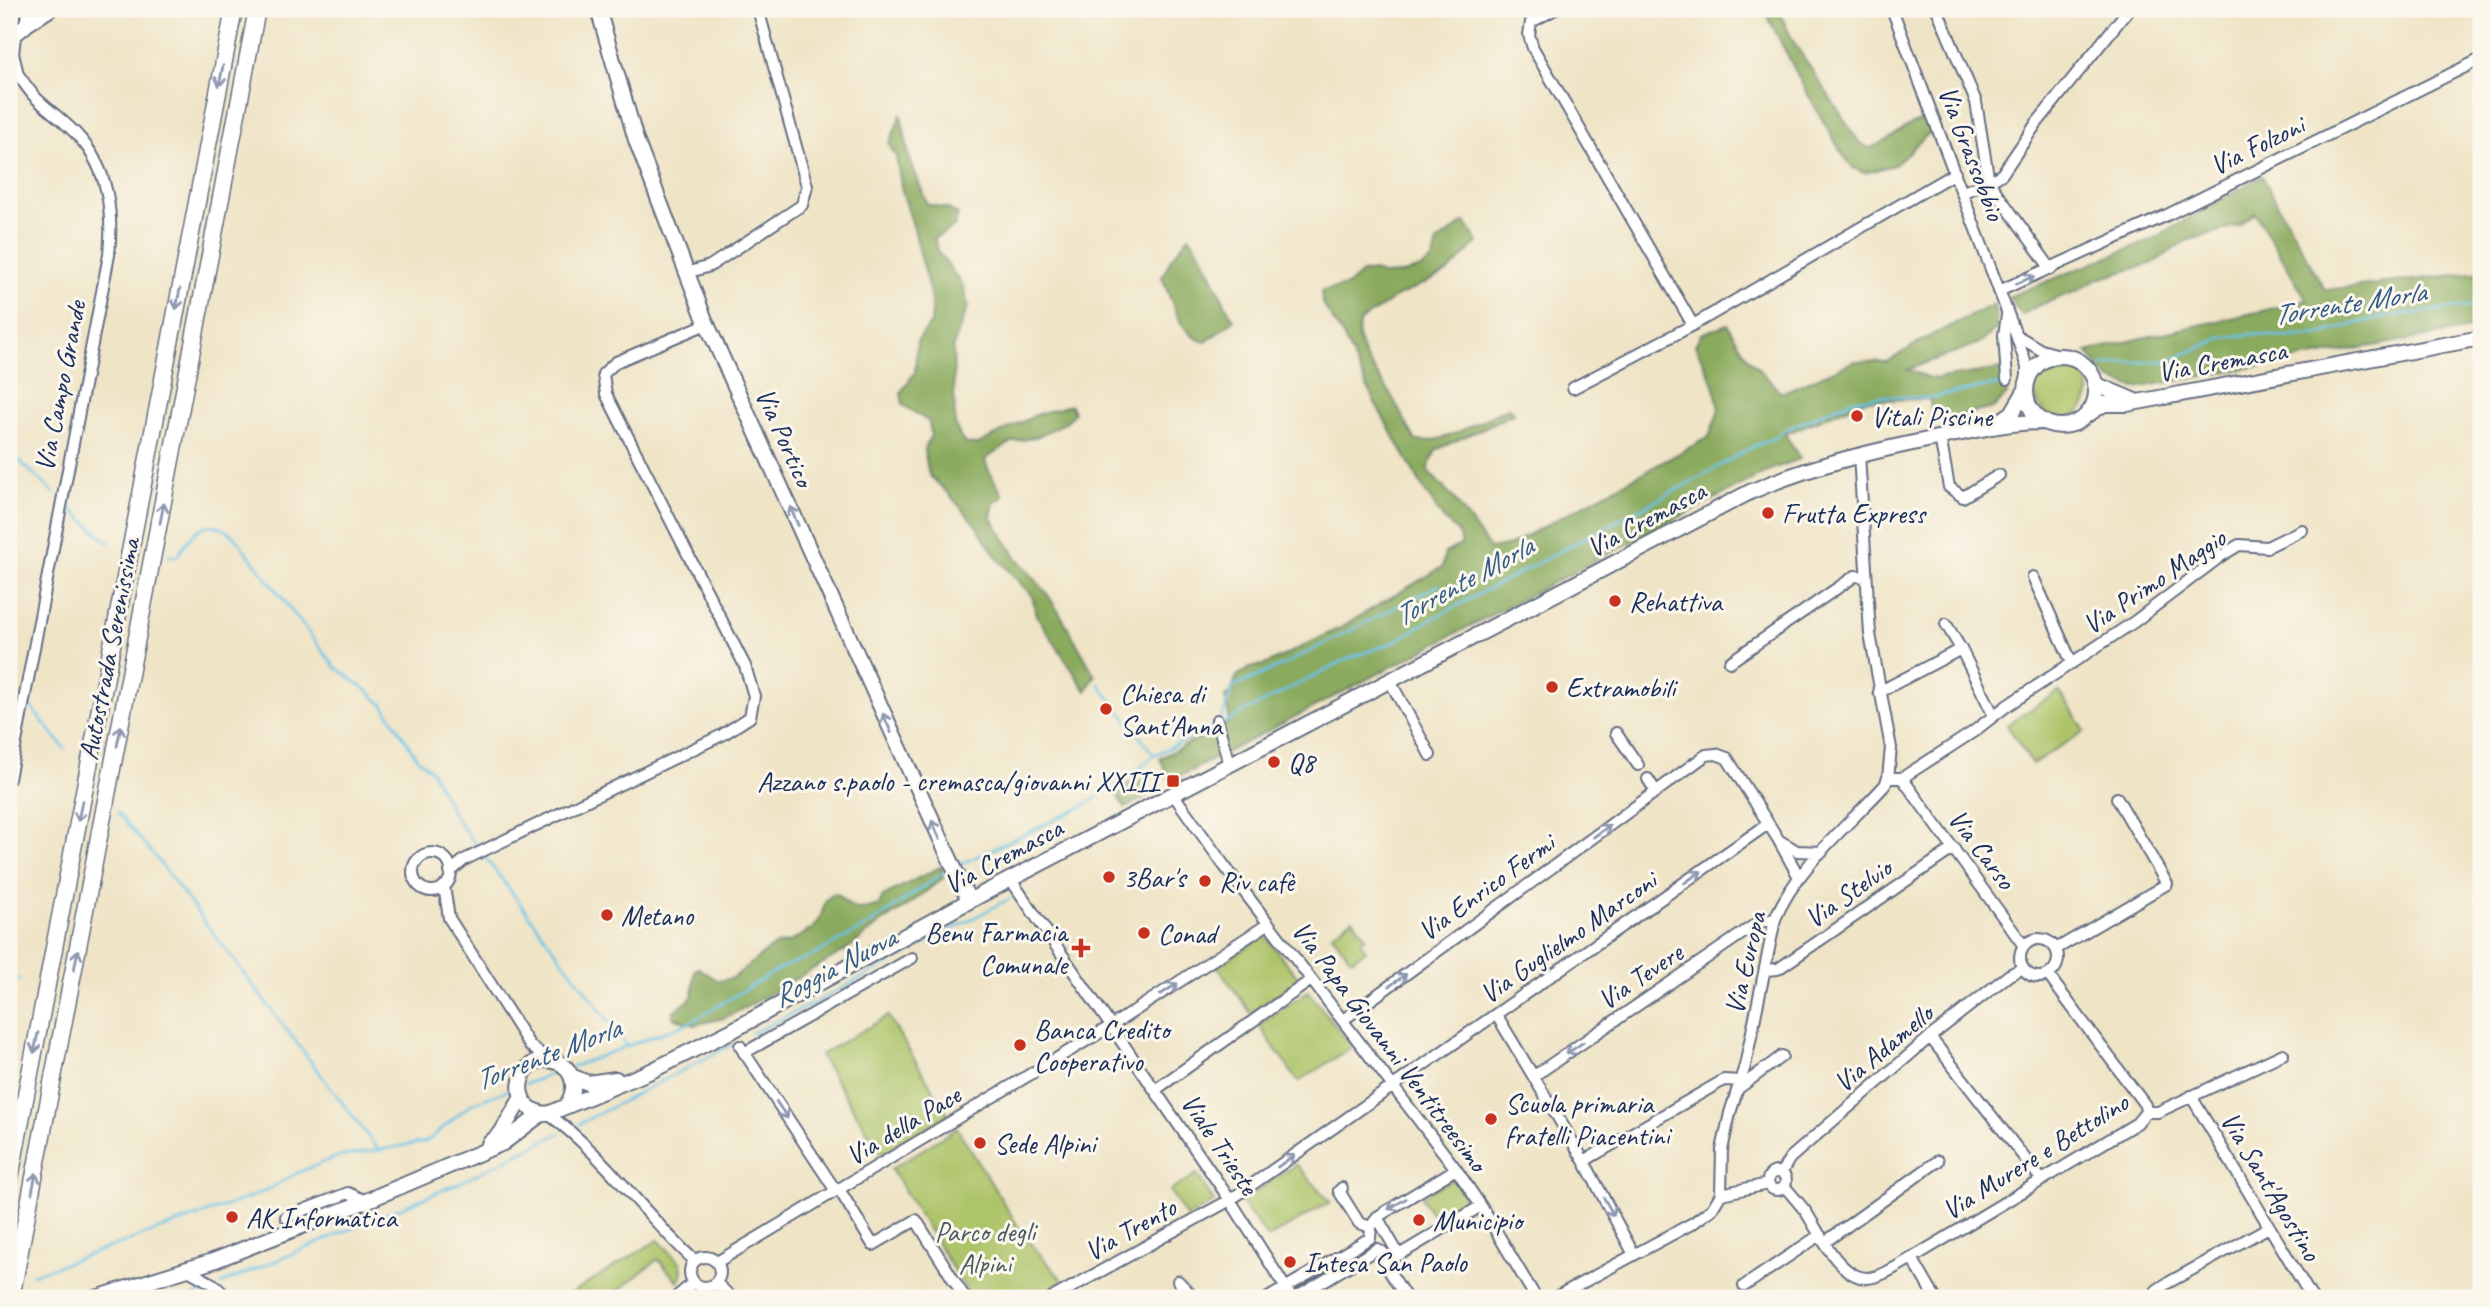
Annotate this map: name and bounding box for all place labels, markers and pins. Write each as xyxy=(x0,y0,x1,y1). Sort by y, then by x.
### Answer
place label: Vitali Piscine xyxy=(1871,399,1994,434)
marker: Vitali Piscine xyxy=(1849,408,1865,424)
place label: Frutta Express xyxy=(1782,496,1927,531)
marker: Frutta Express xyxy=(1760,505,1776,521)
place label: Rehattiva xyxy=(1629,584,1724,619)
marker: Rehattiva xyxy=(1607,593,1623,609)
place label: Extramobili xyxy=(1566,670,1679,705)
place label: Chiesa di Sant'Anna xyxy=(1120,676,1224,743)
marker: Extramobili xyxy=(1544,679,1560,695)
marker: Chiesa di Sant'Anna xyxy=(1098,701,1114,717)
place label: Q8 xyxy=(1288,745,1317,780)
marker: Q8 xyxy=(1266,754,1282,770)
place label: Azzano s.paolo - cremasca/giovanni XXIII xyxy=(757,764,1165,799)
marker: Azzano s.paolo - cremasca/giovanni XXIII xyxy=(1165,773,1181,789)
place label: 3Bar's xyxy=(1123,860,1188,895)
place label: Riv cafè xyxy=(1219,864,1296,899)
marker: 3Bar's xyxy=(1101,869,1117,885)
marker: Riv cafè xyxy=(1197,873,1213,889)
place label: Metano xyxy=(621,898,695,933)
marker: Metano xyxy=(599,907,615,923)
place label: Benu Farmacia Comunale xyxy=(925,915,1070,982)
place label: Conad xyxy=(1158,916,1220,951)
marker: Conad xyxy=(1136,925,1152,941)
marker: Benu Farmacia Comunale xyxy=(1073,940,1089,956)
place label: Banca Credito Cooperativo xyxy=(1034,1012,1172,1079)
marker: Banca Credito Cooperativo xyxy=(1012,1037,1028,1053)
place label: Scuola primaria fratelli Piacentini xyxy=(1505,1086,1673,1153)
marker: Scuola primaria fratelli Piacentini xyxy=(1483,1111,1499,1127)
place label: Sede Alpini xyxy=(994,1126,1099,1161)
marker: Sede Alpini xyxy=(972,1135,988,1151)
place label: AK Informatica xyxy=(246,1200,399,1235)
place label: Municipio xyxy=(1433,1203,1525,1238)
marker: AK Informatica xyxy=(224,1209,240,1225)
marker: Municipio xyxy=(1411,1212,1427,1228)
place label: Intesa San Paolo xyxy=(1304,1245,1469,1280)
marker: Intesa San Paolo xyxy=(1282,1254,1298,1270)

